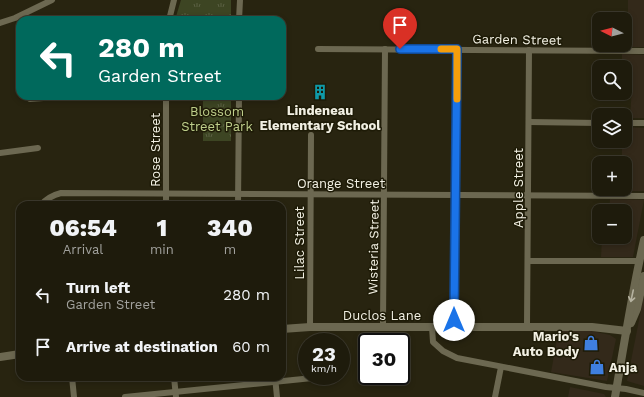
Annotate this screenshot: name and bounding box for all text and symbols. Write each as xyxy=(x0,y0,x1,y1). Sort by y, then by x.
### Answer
pin xyxy=(383,8,417,49)
north arrow xyxy=(592,12,632,52)
map controls xyxy=(592,12,632,244)
icon: arrive xyxy=(389,14,411,36)
text: 280 m xyxy=(98,31,185,64)
street label: Garden Street xyxy=(472,31,562,48)
icon: left xyxy=(32,32,84,84)
button: search xyxy=(592,60,632,100)
text: Garden Street xyxy=(98,65,221,86)
building icon: Lindeneau Elementary School xyxy=(311,83,329,101)
place label: Lindeneau Elementary School xyxy=(259,103,381,133)
park label: Blossom Street Park xyxy=(181,104,253,134)
button: layers xyxy=(592,108,632,148)
street label: Rose Street xyxy=(148,112,163,187)
street label: Apple Street xyxy=(511,147,526,228)
button: + xyxy=(592,156,632,196)
street label: Orange Street xyxy=(297,176,386,191)
street label: Wisteria Street xyxy=(365,199,382,295)
button: − xyxy=(592,204,632,244)
street label: Lilac Street xyxy=(292,206,307,280)
text: 06:54 xyxy=(49,214,117,242)
text: 1 xyxy=(157,214,167,242)
text: 340 xyxy=(207,214,253,242)
text: Arrival xyxy=(63,242,103,257)
text: min xyxy=(150,242,174,257)
text: m xyxy=(224,242,236,257)
text: Turn left xyxy=(66,279,130,297)
icon: left xyxy=(32,284,54,306)
text: 280 m xyxy=(223,286,270,304)
one-way arrow xyxy=(627,289,635,302)
text: Garden Street xyxy=(66,297,155,312)
position arrow xyxy=(433,299,475,341)
street label: Duclos Lane xyxy=(343,308,421,323)
place label: Mario's Auto Body xyxy=(513,329,580,359)
speed limit sign: 30 xyxy=(358,333,410,385)
shop icon: Mario's Auto Body xyxy=(582,334,600,352)
icon: arrive xyxy=(32,336,54,358)
text: Arrive at destination xyxy=(66,338,218,356)
text: 60 m xyxy=(232,338,270,356)
text: 23 xyxy=(312,342,336,366)
shop icon: Anja xyxy=(588,358,606,376)
place label: Anja xyxy=(609,360,638,375)
text: km/h xyxy=(311,363,337,374)

